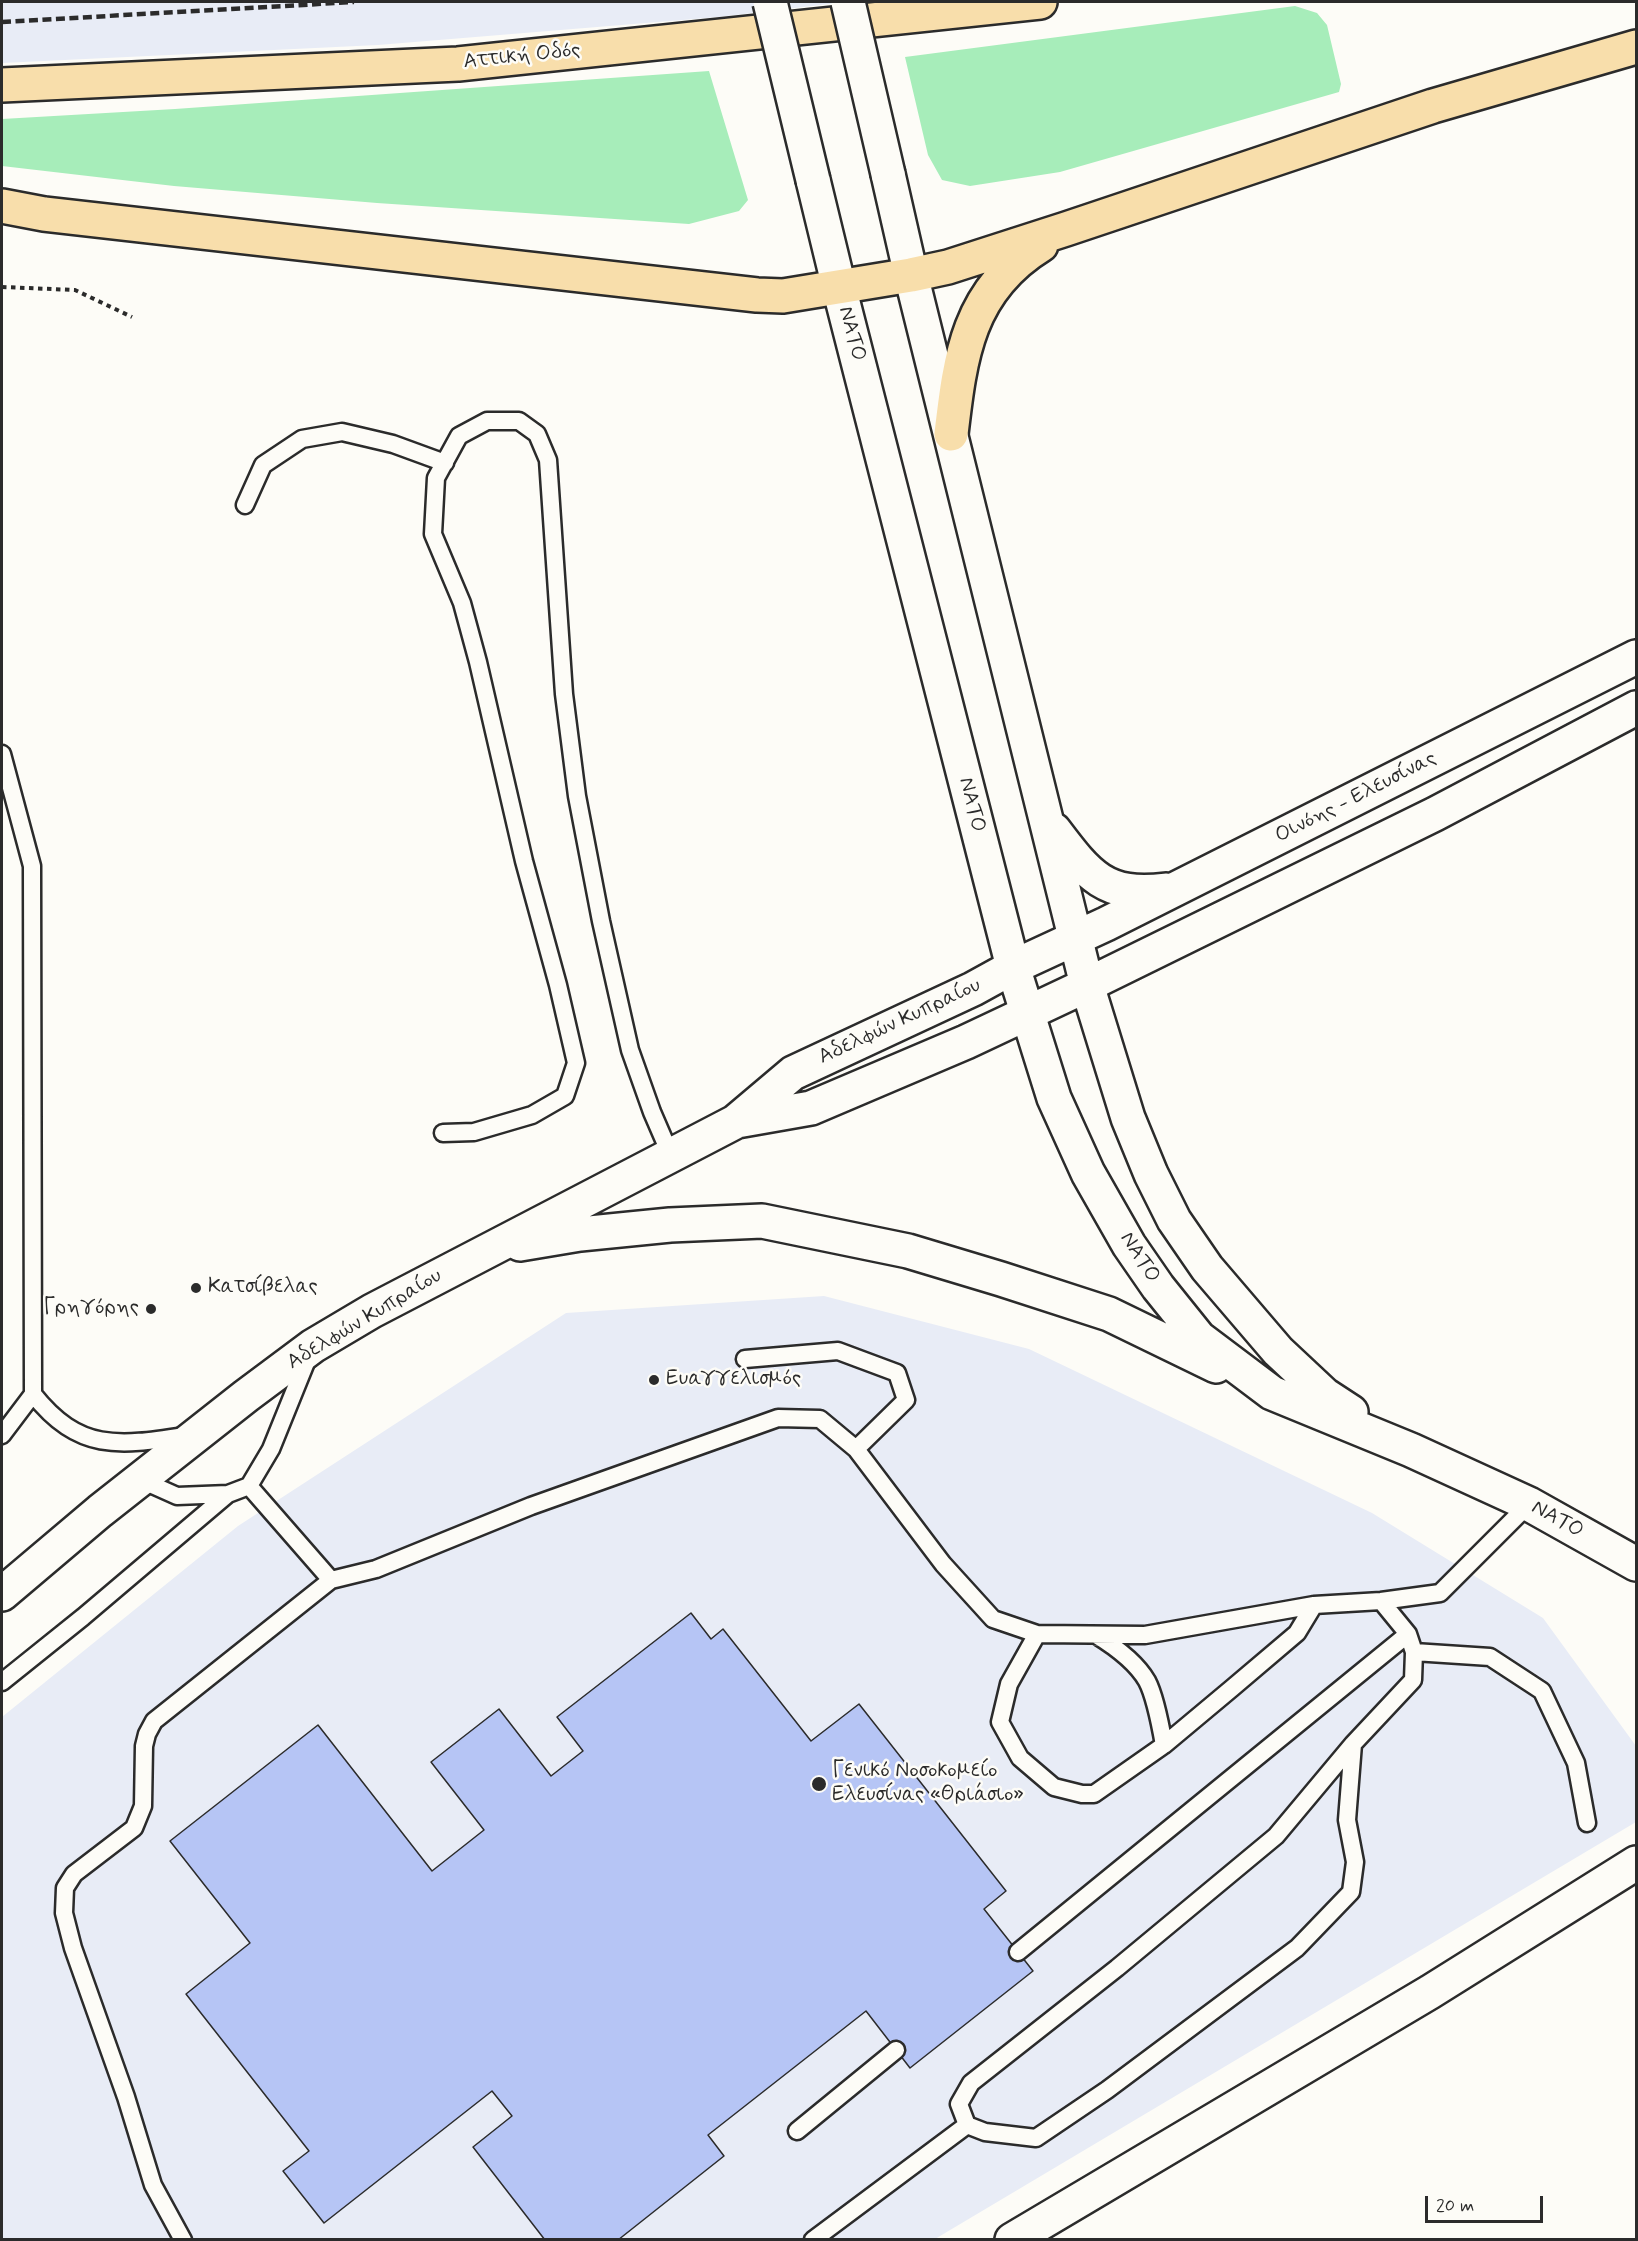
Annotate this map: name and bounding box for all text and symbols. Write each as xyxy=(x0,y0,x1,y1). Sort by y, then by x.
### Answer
street label: Αττική Οδός xyxy=(462,38,582,76)
street label: ΝΑΤΟ xyxy=(832,304,870,364)
street label: Οινόης - Ελευσίνας xyxy=(1271,746,1441,850)
street label: ΝΑΤΟ xyxy=(952,775,990,835)
street label: Αδελφών Κυπραίου xyxy=(815,973,985,1071)
street label: ΝΑΤΟ xyxy=(1113,1228,1165,1288)
street label: Αδελφών Κυπραίου xyxy=(283,1264,447,1376)
place label: Κατσίβελας xyxy=(208,1275,318,1301)
marker: Κατσίβελας xyxy=(189,1281,203,1295)
place label: Γρηγόρης xyxy=(43,1296,139,1322)
marker: Γρηγόρης xyxy=(144,1302,158,1316)
place label: Ευαγγελισμός xyxy=(666,1367,801,1393)
marker: Ευαγγελισμός xyxy=(647,1373,661,1387)
street label: ΝΑΤΟ xyxy=(1527,1496,1587,1544)
place label: Γενικό Νοσοκομείο Ελευσίνας «Θριάσιο» xyxy=(832,1759,1023,1809)
marker: Γενικό Νοσοκομείο Ελευσίνας «Θριάσιο» xyxy=(810,1775,828,1793)
scale bar xyxy=(1428,2184,1546,2222)
text: 20 m xyxy=(1436,2194,1474,2218)

